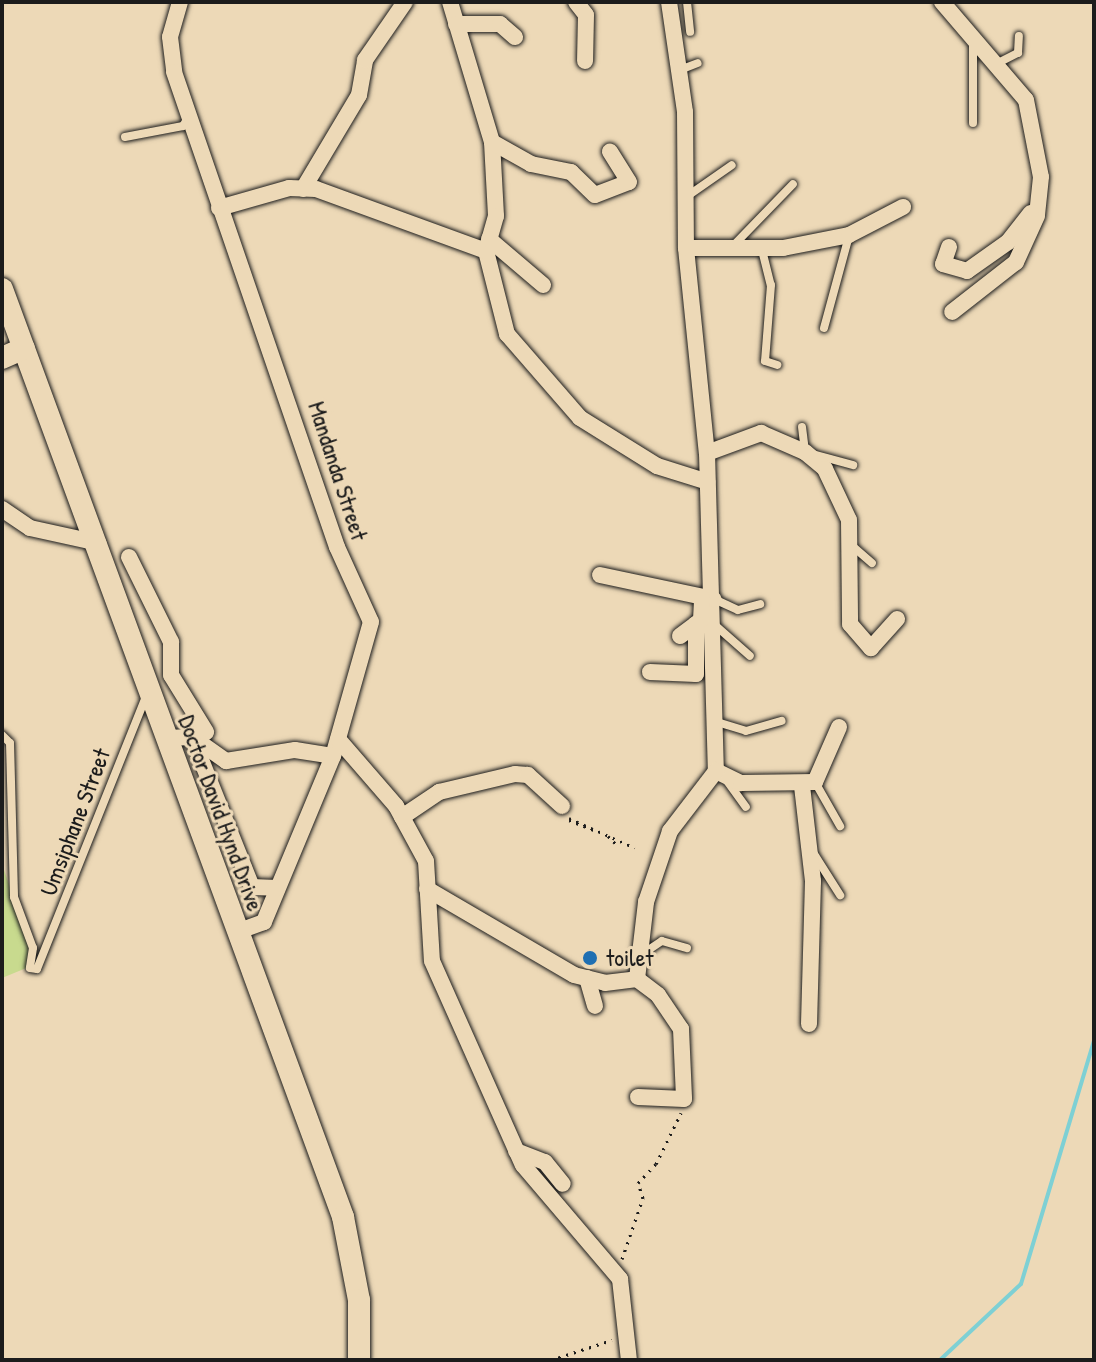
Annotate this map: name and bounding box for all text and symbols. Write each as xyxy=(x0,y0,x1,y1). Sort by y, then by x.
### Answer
street label: Mandanda Street xyxy=(302,398,374,544)
street label: Doctor David Hynd Drive xyxy=(172,711,270,915)
street label: Umsiphane Street xyxy=(34,744,116,900)
place label: toilet xyxy=(606,944,653,972)
marker: toilet xyxy=(581,949,599,967)

